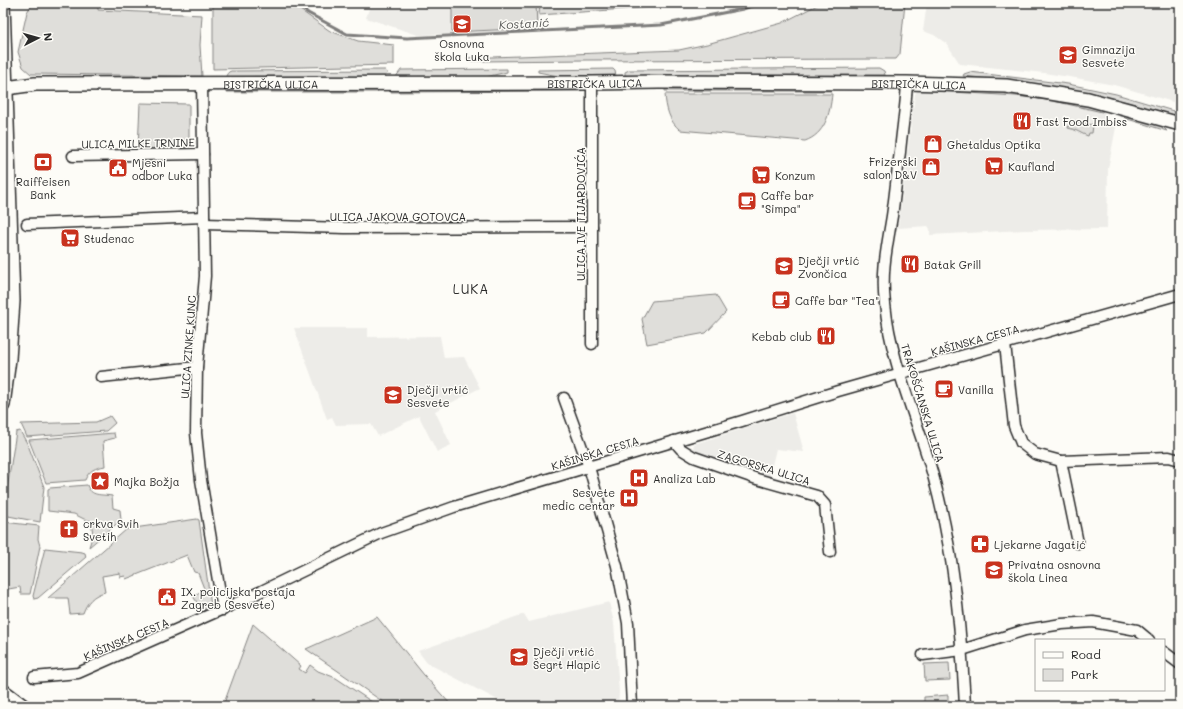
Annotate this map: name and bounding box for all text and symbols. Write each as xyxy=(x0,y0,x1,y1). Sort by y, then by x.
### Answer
school or university icon: Osnovna škola Luka xyxy=(451,13,473,35)
water label: Kostanić xyxy=(498,14,550,32)
north arrow xyxy=(18,18,58,58)
text: N xyxy=(41,32,56,42)
place label: Osnovna škola Luka xyxy=(434,36,490,64)
place label: Gimnazija Sesvete xyxy=(1082,42,1135,70)
school or university icon: Gimnazija Sesvete xyxy=(1057,44,1079,66)
street label: BISTRIČKA ULICA xyxy=(547,75,642,91)
street label: BISTRIČKA ULICA xyxy=(871,75,966,92)
street label: BISTRIČKA ULICA xyxy=(223,76,318,91)
restaurant icon: Fast Food Imbiss xyxy=(1011,110,1033,132)
place label: Fast Food Imbiss xyxy=(1036,114,1127,129)
shop icon: Ghetaldus Optika xyxy=(922,133,944,155)
street label: ULICA MILKE TRNINE xyxy=(81,135,195,151)
place label: Ghetaldus Optika xyxy=(947,137,1041,152)
street label: ULICA IVE TIJARDOVIĆA xyxy=(573,147,588,281)
bank icon: Raiffeisen Bank xyxy=(32,151,54,173)
place label: Frizerski salon D&V xyxy=(863,154,917,182)
place label: Mjesni odbor Luka xyxy=(132,155,193,183)
supermarket icon: Kaufland xyxy=(983,155,1005,177)
shop icon: Frizerski salon D&V xyxy=(920,156,942,178)
public building icon: Mjesni odbor Luka xyxy=(107,157,129,179)
place label: Kaufland xyxy=(1008,159,1055,174)
supermarket icon: Konzum xyxy=(750,164,772,186)
place label: Konzum xyxy=(775,168,815,183)
place label: Raiffeisen Bank xyxy=(16,174,70,202)
place label: Caffe bar "Simpa" xyxy=(761,188,814,216)
cafe icon: Caffe bar "Simpa" xyxy=(736,190,758,212)
street label: ULICA JAKOVA GOTOVCA xyxy=(330,209,466,224)
supermarket icon: Studenac xyxy=(59,227,81,249)
place label: Studenac xyxy=(84,231,134,246)
place label: Dječji vrtić Zvončica xyxy=(798,253,859,281)
restaurant icon: Batak Grill xyxy=(899,253,921,275)
school or university icon: Dječji vrtić Zvončica xyxy=(773,255,795,277)
place label: Batak Grill xyxy=(924,257,981,272)
district label: LUKA xyxy=(453,280,489,297)
cafe icon: Caffe bar "Tea" xyxy=(770,289,792,311)
place label: Caffe bar "Tea" xyxy=(795,293,879,308)
street label: ULICA ZINKE KUNC xyxy=(177,295,199,399)
street label: KAŠINSKA CESTA xyxy=(929,321,1021,359)
restaurant icon: Kebab club xyxy=(815,325,837,347)
place label: Kebab club xyxy=(752,329,812,344)
street label: TRAKOŠĆANSKA ULICA xyxy=(898,342,948,464)
cafe icon: Vanilla xyxy=(933,378,955,400)
place label: Dječji vrtić Sesvete xyxy=(407,382,468,410)
place label: Vanilla xyxy=(958,382,994,397)
school or university icon: Dječji vrtić Sesvete xyxy=(382,384,404,406)
street label: KAŠINSKA CESTA xyxy=(549,433,641,473)
street label: ZAGORSKA ULICA xyxy=(716,446,812,488)
hospital icon: Analiza Lab xyxy=(628,467,650,489)
place icon: Majka Božja xyxy=(89,470,111,492)
place label: Analiza Lab xyxy=(653,471,716,486)
place label: Majka Božja xyxy=(114,474,180,489)
place label: Sesvete medic centar xyxy=(543,485,615,513)
hospital icon: Sesvete medic centar xyxy=(618,487,640,509)
place label: crkva Svih Svetih xyxy=(83,516,139,544)
church icon: crkva Svih Svetih xyxy=(58,518,80,540)
pharmacy icon: Ljekarne Jagatić xyxy=(969,533,991,555)
place label: Ljekarne Jagatić xyxy=(994,537,1086,552)
place label: Privatna osnovna škola Linea xyxy=(1008,557,1101,585)
school or university icon: Privatna osnovna škola Linea xyxy=(983,559,1005,581)
place label: IX. policijska postaja Zagreb (Sesvete) xyxy=(181,584,295,612)
public building icon: IX. policijska postaja Zagreb (Sesvete) xyxy=(156,586,178,608)
street label: KAŠINSKA CESTA xyxy=(81,614,171,664)
legend xyxy=(1035,639,1165,691)
place label: Dječji vrtić Šegrt Hlapić xyxy=(533,644,600,672)
school or university icon: Dječji vrtić Šegrt Hlapić xyxy=(508,646,530,668)
text: Road xyxy=(1071,646,1101,662)
text: Park xyxy=(1071,666,1098,682)

